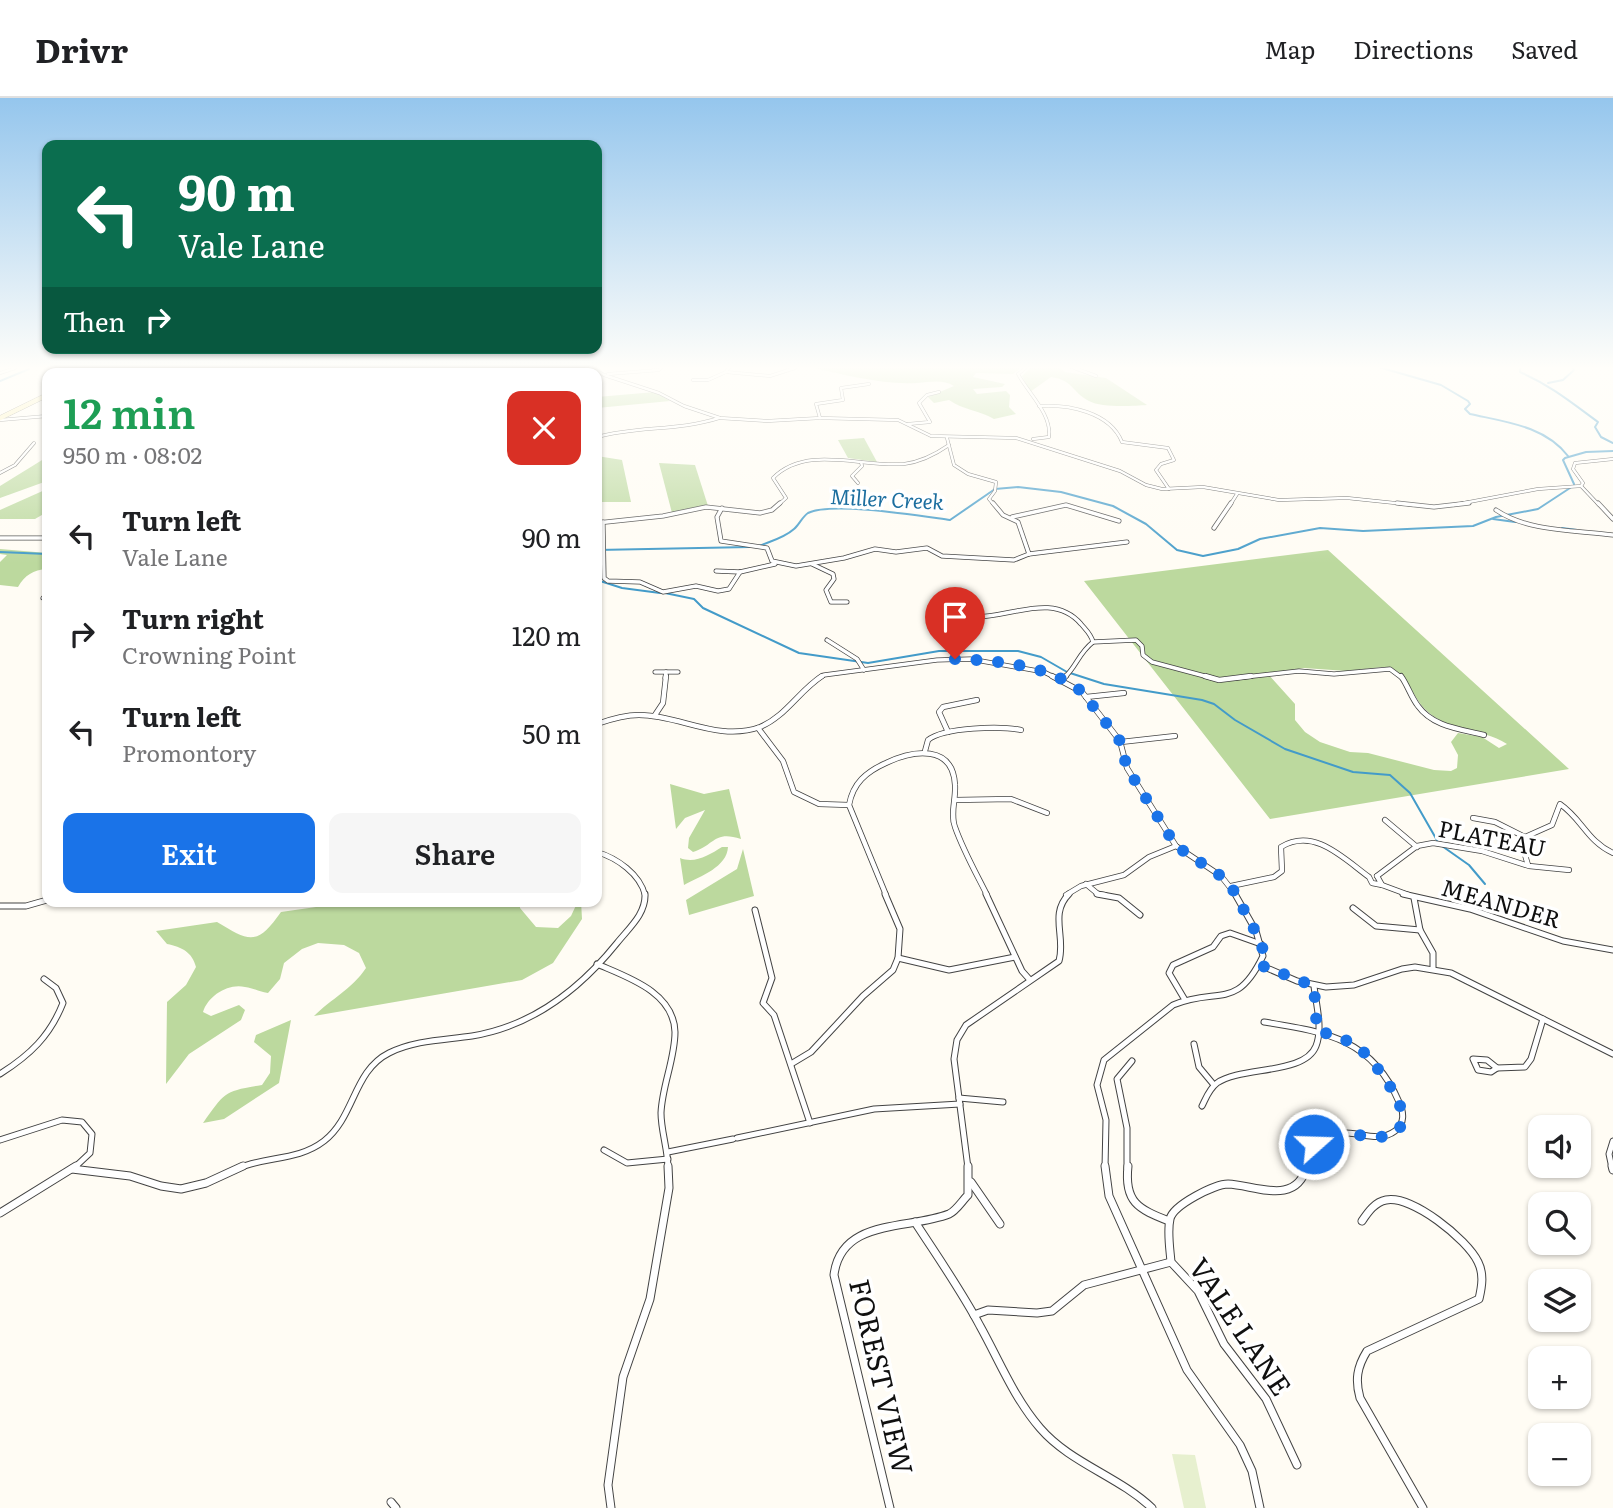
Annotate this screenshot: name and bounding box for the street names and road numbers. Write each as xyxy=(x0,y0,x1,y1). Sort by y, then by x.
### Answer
street label: PLATEAU xyxy=(1436,810,1549,864)
street label: MEANDER xyxy=(1438,869,1566,935)
street label: VALE LANE xyxy=(1180,1248,1303,1403)
street label: FOREST VIEW xyxy=(840,1275,926,1478)

